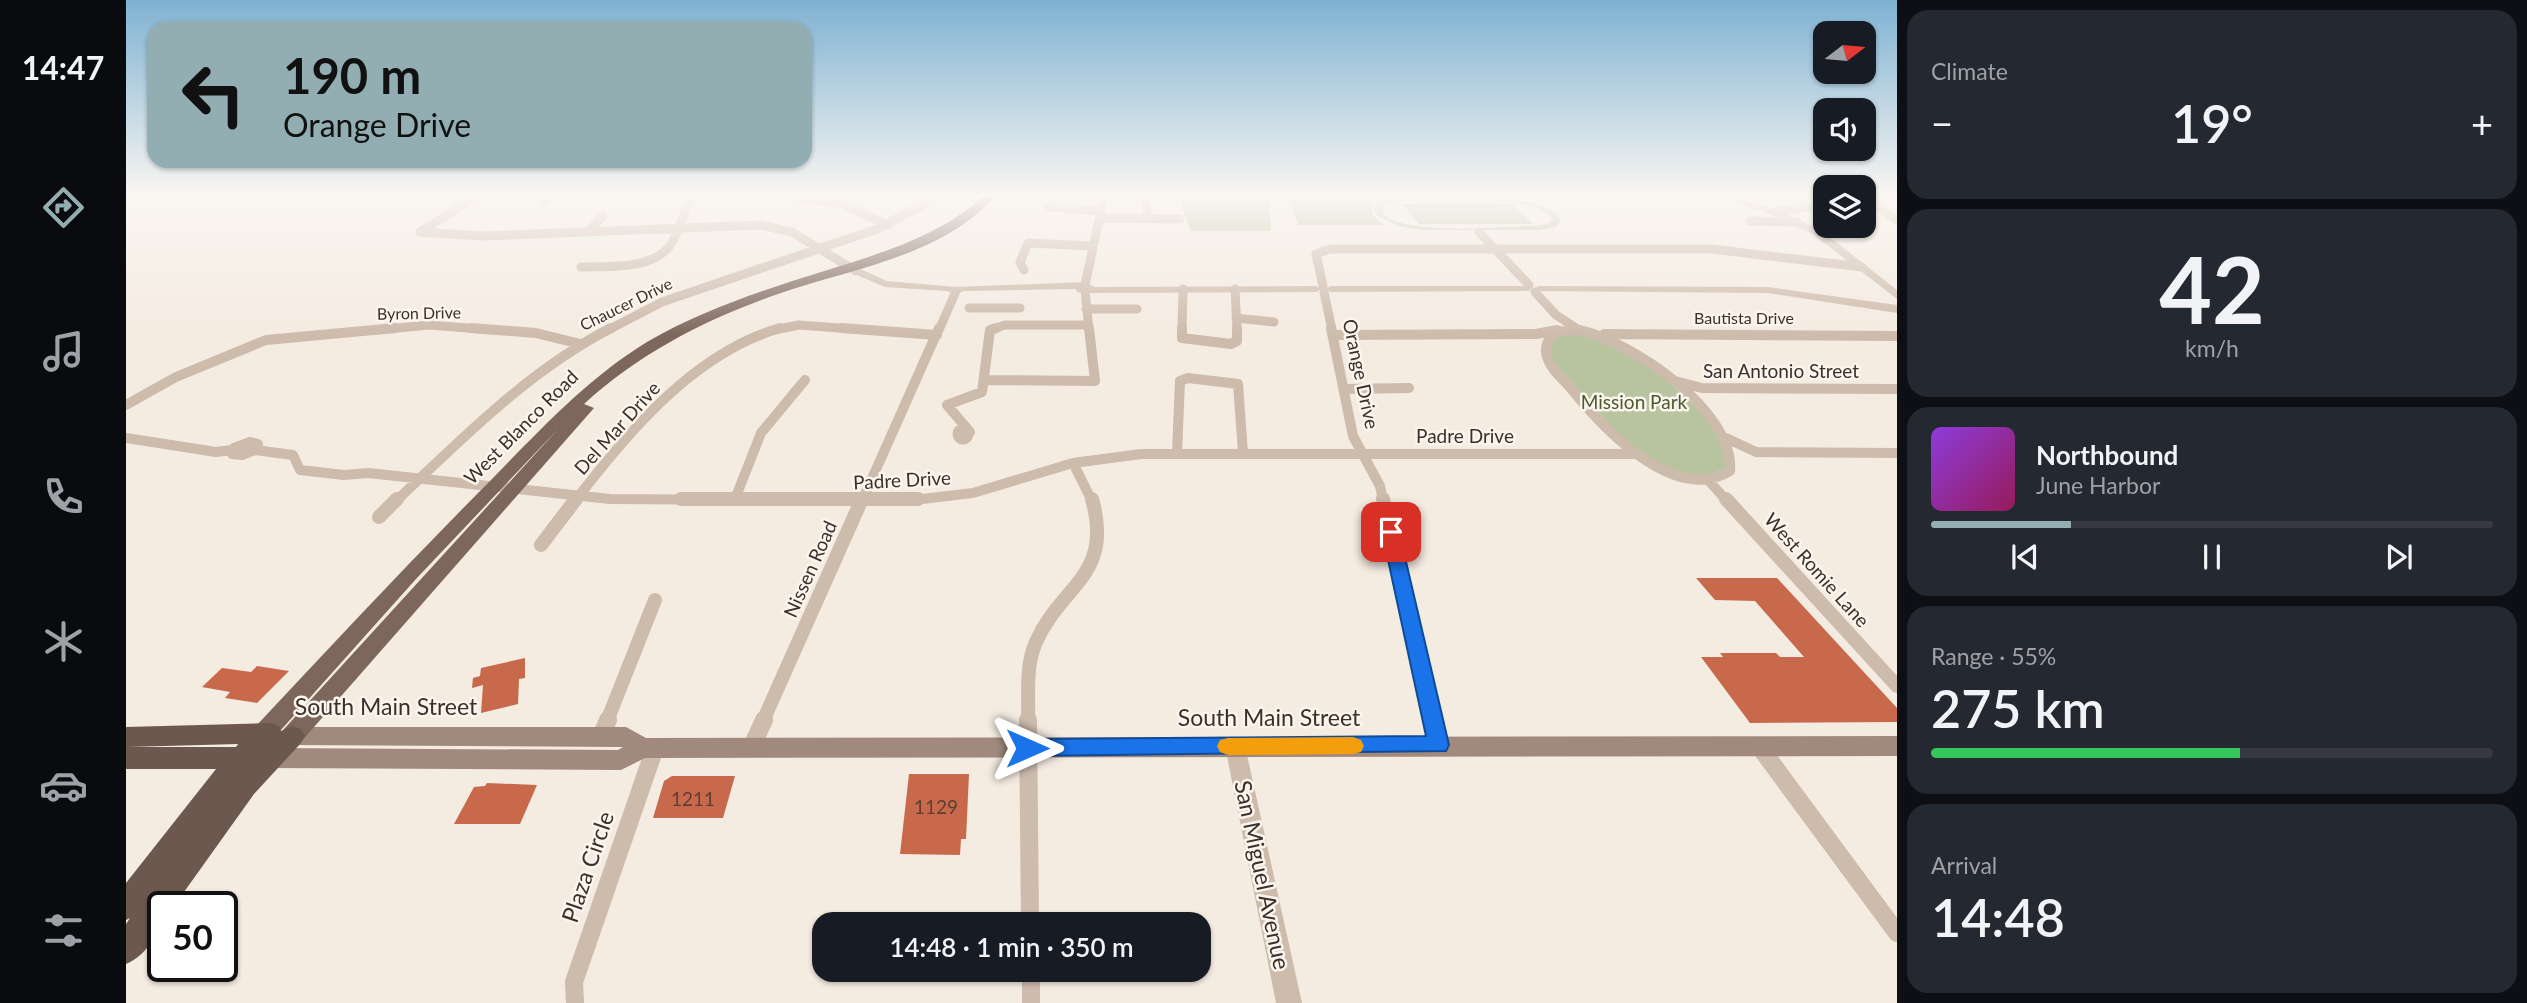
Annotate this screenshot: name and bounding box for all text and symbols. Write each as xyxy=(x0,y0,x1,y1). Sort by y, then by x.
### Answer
north arrow xyxy=(1813,21,1876,84)
map controls xyxy=(1813,21,1876,238)
text: 190 m xyxy=(283,46,421,104)
text: 14:47 xyxy=(22,48,104,87)
icon: left xyxy=(168,49,259,140)
text: Climate xyxy=(1931,57,2008,85)
text: 19° xyxy=(2171,92,2253,154)
button: sound xyxy=(1813,98,1876,161)
text: − xyxy=(1931,100,1953,146)
text: + xyxy=(2471,100,2493,146)
text: Orange Drive xyxy=(283,105,471,144)
button: layers xyxy=(1813,175,1876,238)
icon: directions xyxy=(39,183,88,232)
text: 42 xyxy=(2159,234,2265,343)
street label: Chaucer Drive xyxy=(577,273,675,334)
street label: Byron Drive xyxy=(377,302,461,323)
street label: Bautista Drive xyxy=(1694,308,1794,327)
street label: Orange Drive xyxy=(1339,317,1384,431)
icon: music xyxy=(39,327,88,376)
text: km/h xyxy=(2185,334,2239,362)
street label: San Antonio Street xyxy=(1703,359,1859,382)
street label: West Blanco Road xyxy=(459,365,582,488)
street label: Del Mar Drive xyxy=(569,376,664,479)
park label: Mission Park xyxy=(1581,390,1688,413)
street label: Padre Drive xyxy=(1416,424,1514,447)
text: Northbound xyxy=(2036,439,2178,471)
street label: Padre Drive xyxy=(852,465,951,494)
text: June Harbor xyxy=(2036,471,2160,499)
icon: phone xyxy=(39,472,88,521)
pin xyxy=(1361,502,1421,562)
street label: West Romie Lane xyxy=(1760,508,1875,631)
icon: arrive xyxy=(1372,513,1410,551)
street label: Nissen Road xyxy=(778,517,841,621)
icon: previous xyxy=(2006,538,2044,576)
icon: pause xyxy=(2193,538,2231,576)
icon: next xyxy=(2380,538,2418,576)
icon: climate xyxy=(39,617,88,666)
text: Range · 55% xyxy=(1931,642,2056,670)
text: 275 km xyxy=(1931,677,2105,739)
street label: South Main Street xyxy=(295,692,478,720)
street label: South Main Street xyxy=(1178,703,1361,731)
position arrow xyxy=(990,711,1064,785)
icon: car xyxy=(39,761,88,810)
street label: San Miguel Avenue xyxy=(1229,778,1297,972)
house number: 1211 xyxy=(671,787,715,810)
house number: 1129 xyxy=(914,795,958,818)
street label: Plaza Circle xyxy=(555,807,619,926)
text: Arrival xyxy=(1931,851,1997,879)
text: 14:48 xyxy=(1931,886,2065,948)
speed limit sign: 50 xyxy=(147,891,238,982)
icon: filters xyxy=(39,906,88,955)
text: 14:48 · 1 min · 350 m xyxy=(889,931,1134,963)

